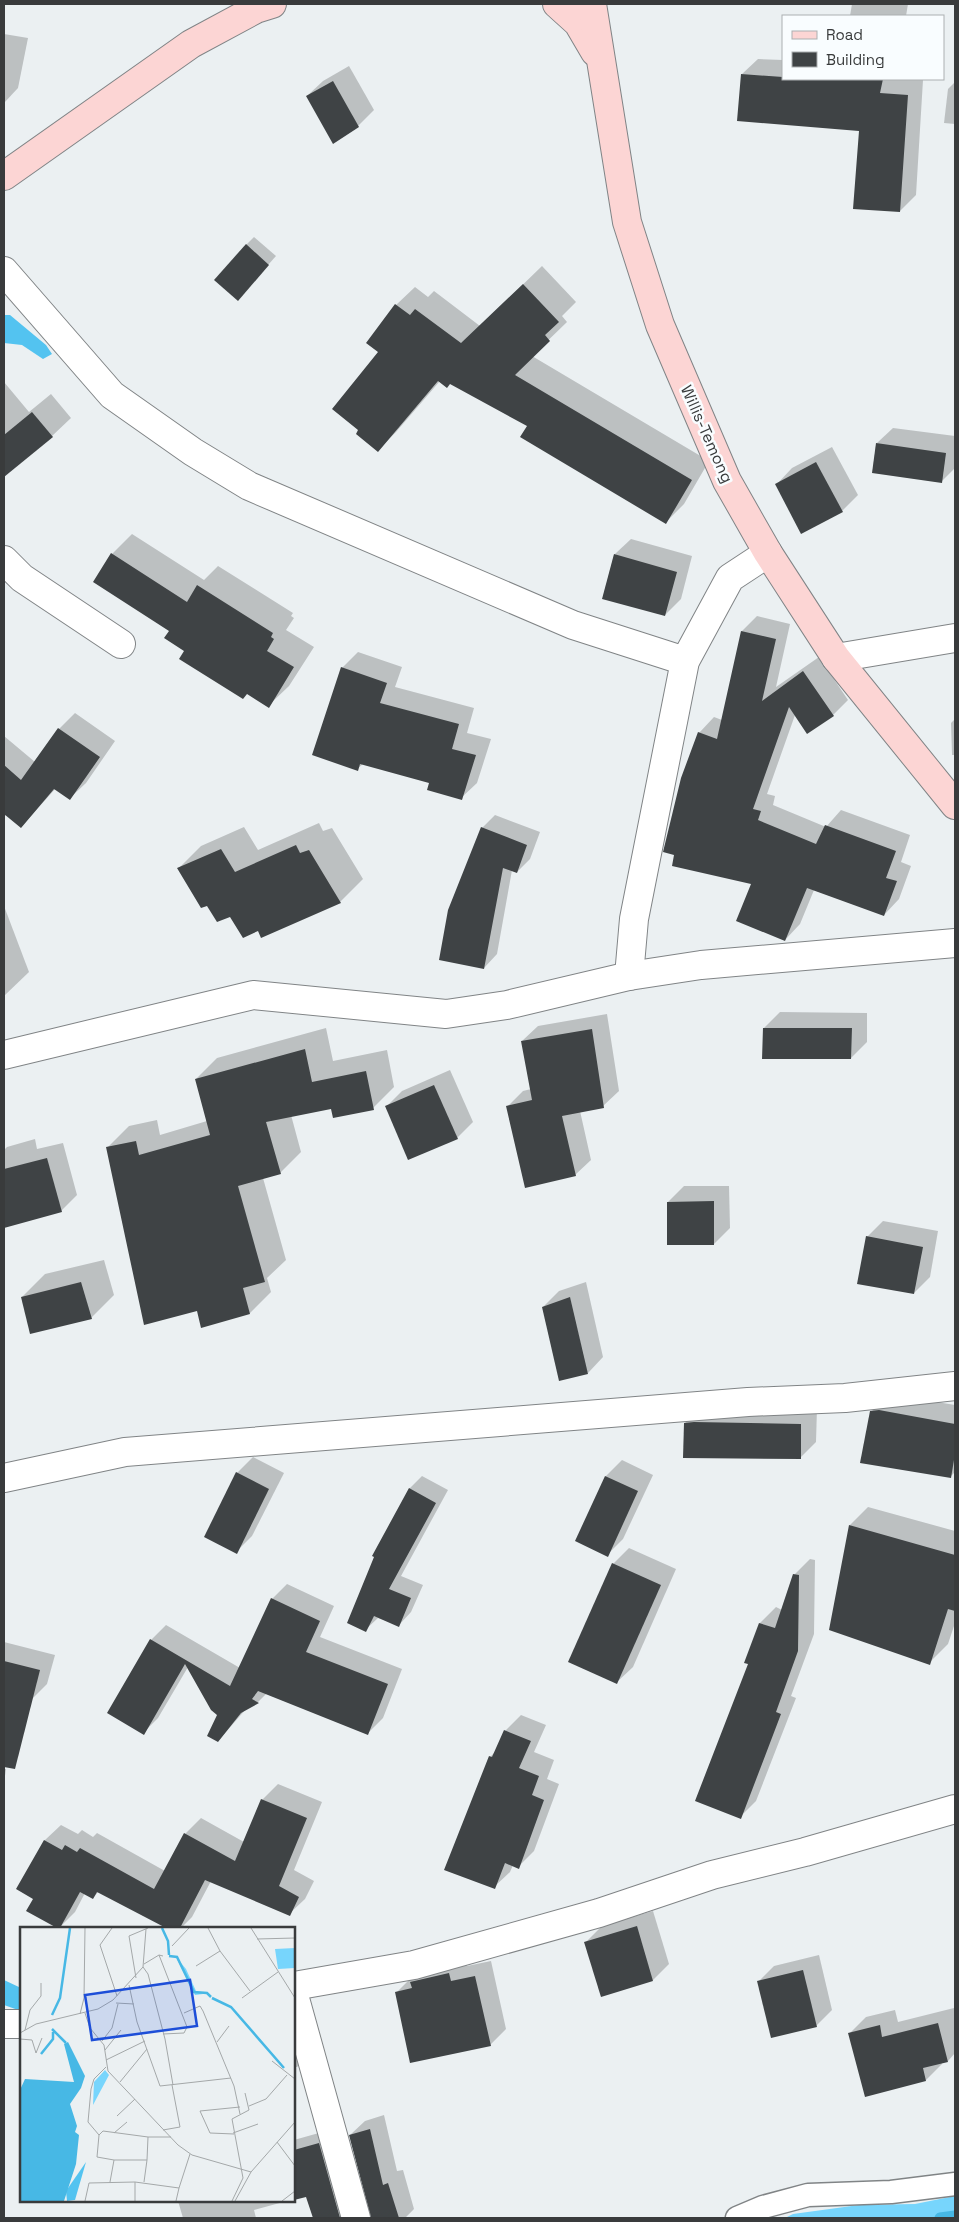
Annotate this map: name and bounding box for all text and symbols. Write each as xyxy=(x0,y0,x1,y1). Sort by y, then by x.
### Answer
legend xyxy=(782,15,944,80)
text: Road xyxy=(826,25,863,44)
text: Building xyxy=(826,50,885,69)
street label: Willis-Temong xyxy=(676,382,738,486)
inset map xyxy=(20,1927,295,2202)

